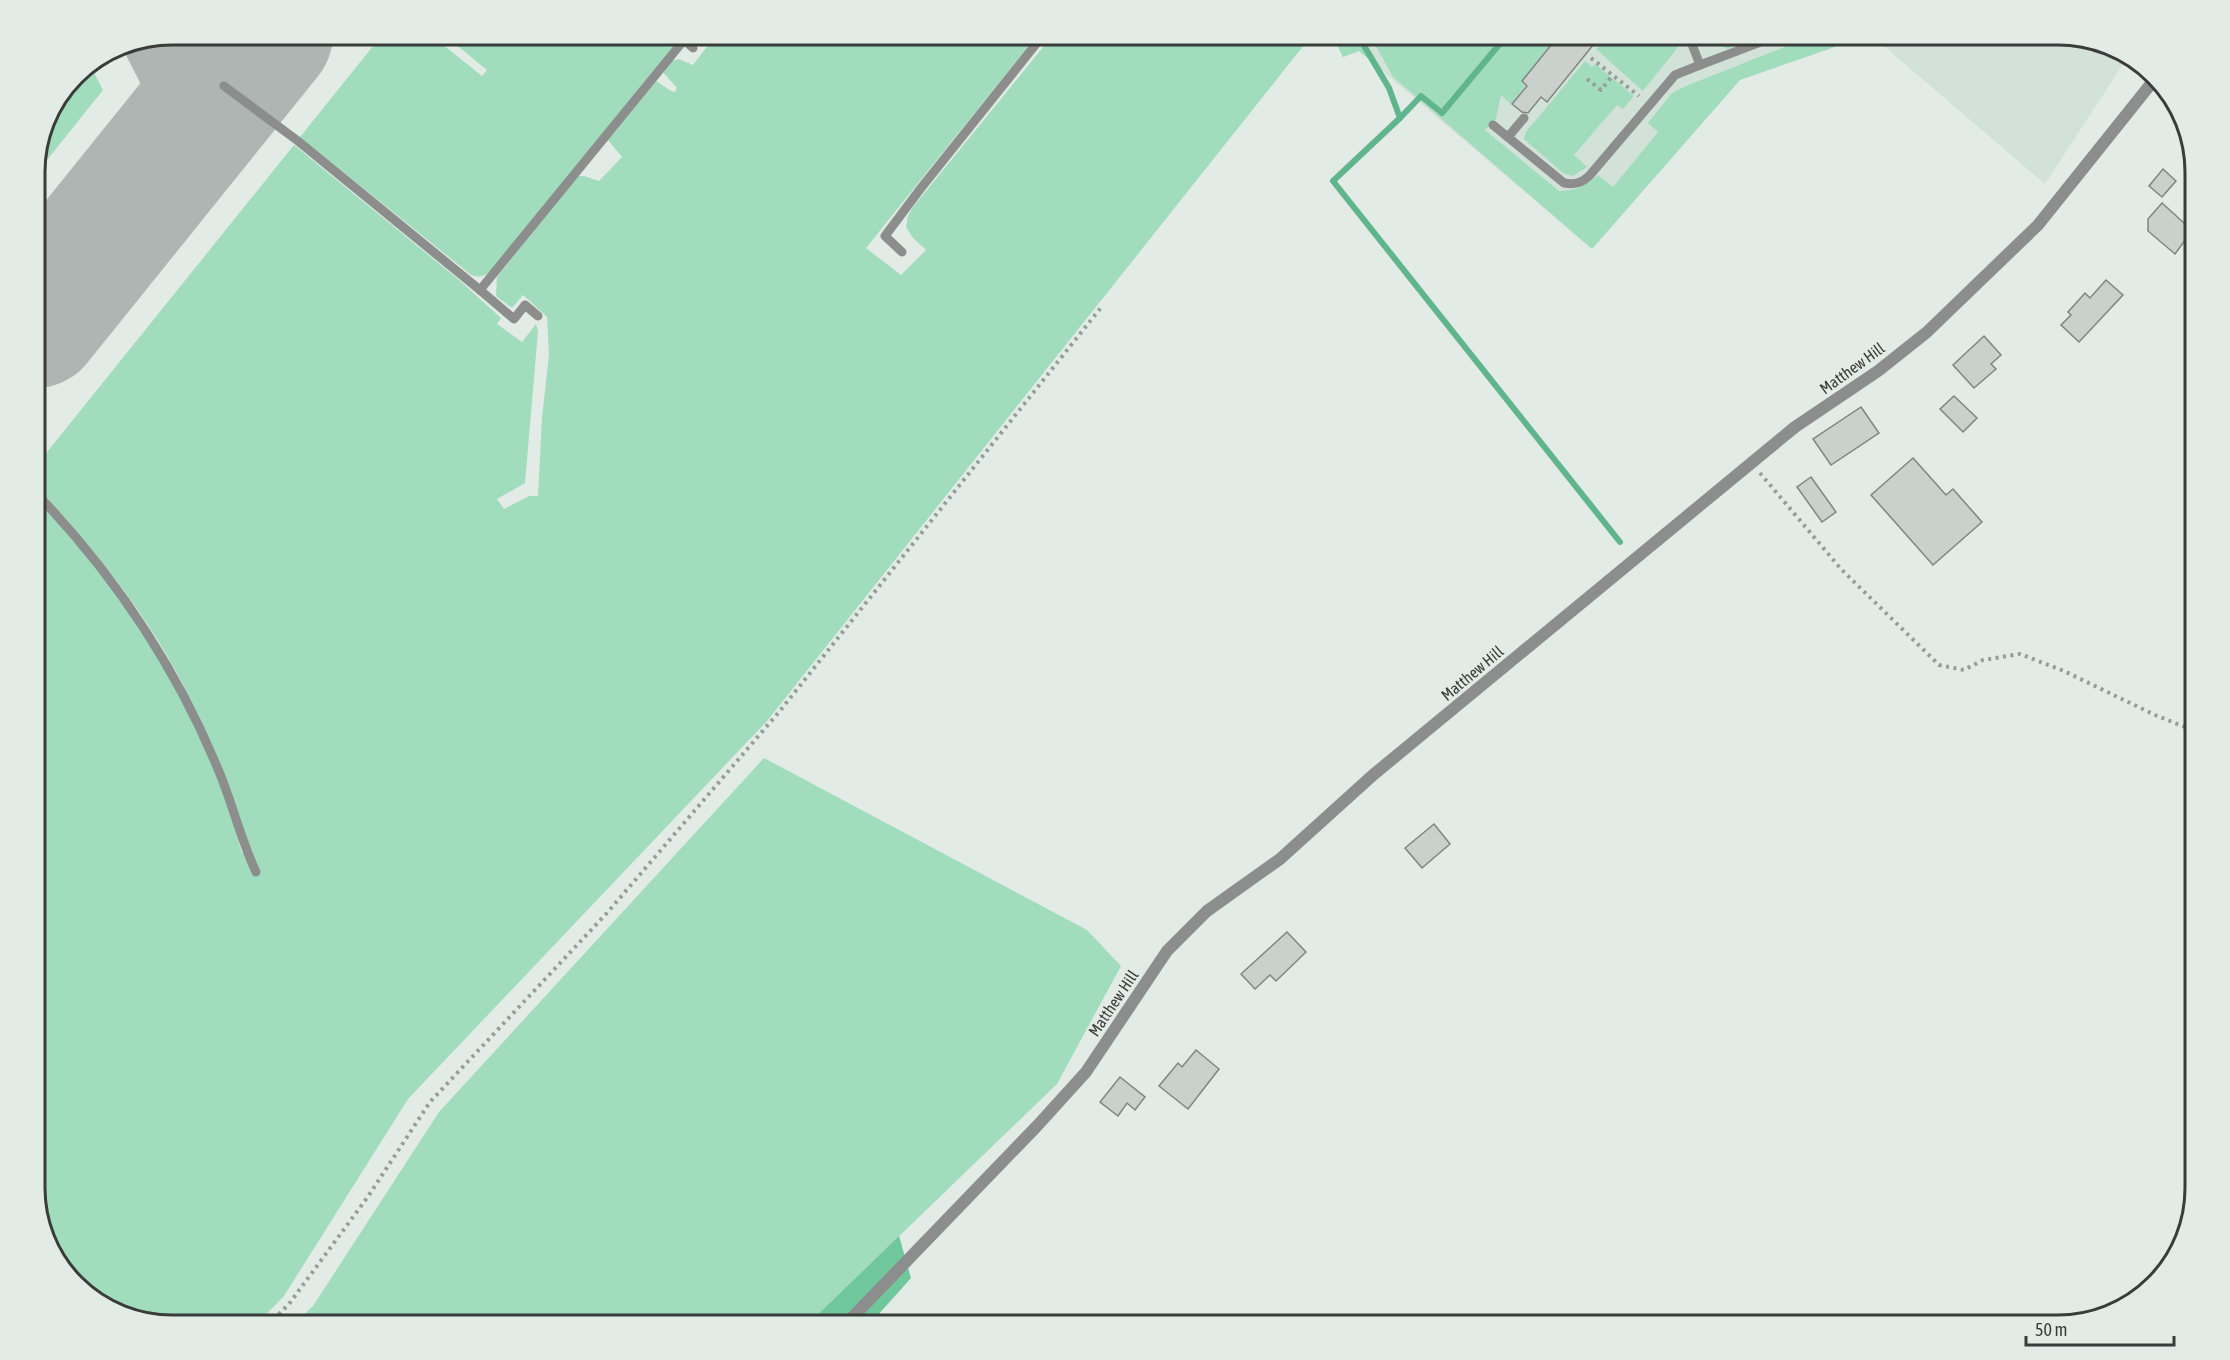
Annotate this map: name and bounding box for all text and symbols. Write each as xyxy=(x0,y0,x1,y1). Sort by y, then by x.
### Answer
street label: Matthew Hill xyxy=(1816,338,1888,397)
street label: Matthew Hill xyxy=(1437,641,1507,704)
street label: Matthew Hill xyxy=(1084,966,1142,1039)
scale bar xyxy=(2026,1309,2174,1347)
text: 50 m xyxy=(2035,1319,2067,1340)

